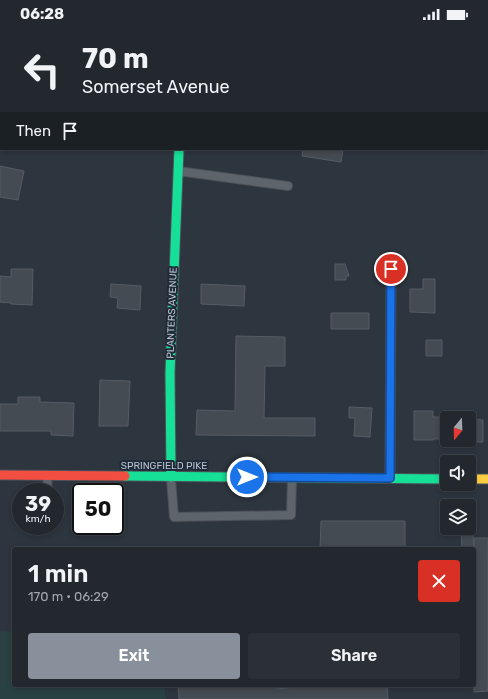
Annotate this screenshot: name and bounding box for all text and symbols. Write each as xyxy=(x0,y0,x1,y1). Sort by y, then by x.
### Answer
text: 06:28 xyxy=(20,5,64,23)
text: 70 m xyxy=(82,42,149,75)
icon: left xyxy=(16,44,68,96)
text: Somerset Avenue xyxy=(82,76,230,98)
icon: arrive xyxy=(59,120,81,142)
text: Then xyxy=(16,122,51,140)
pin xyxy=(374,252,408,286)
icon: arrive xyxy=(380,258,402,280)
street label: PLANTERS AVENUE xyxy=(164,267,180,359)
north arrow xyxy=(440,411,476,447)
map controls xyxy=(440,411,476,535)
button: sound xyxy=(440,455,476,491)
position arrow xyxy=(226,456,268,498)
street label: SPRINGFIELD PIKE xyxy=(121,460,207,472)
speed limit sign: 50 xyxy=(72,483,124,535)
text: 39 xyxy=(25,492,51,516)
button: layers xyxy=(440,499,476,535)
text: km/h xyxy=(26,513,50,525)
text: 1 min xyxy=(28,560,88,588)
button: close xyxy=(418,560,460,602)
text: 170 m · 06:29 xyxy=(28,589,109,604)
button: Exit xyxy=(28,633,240,679)
button: Share xyxy=(248,633,460,679)

